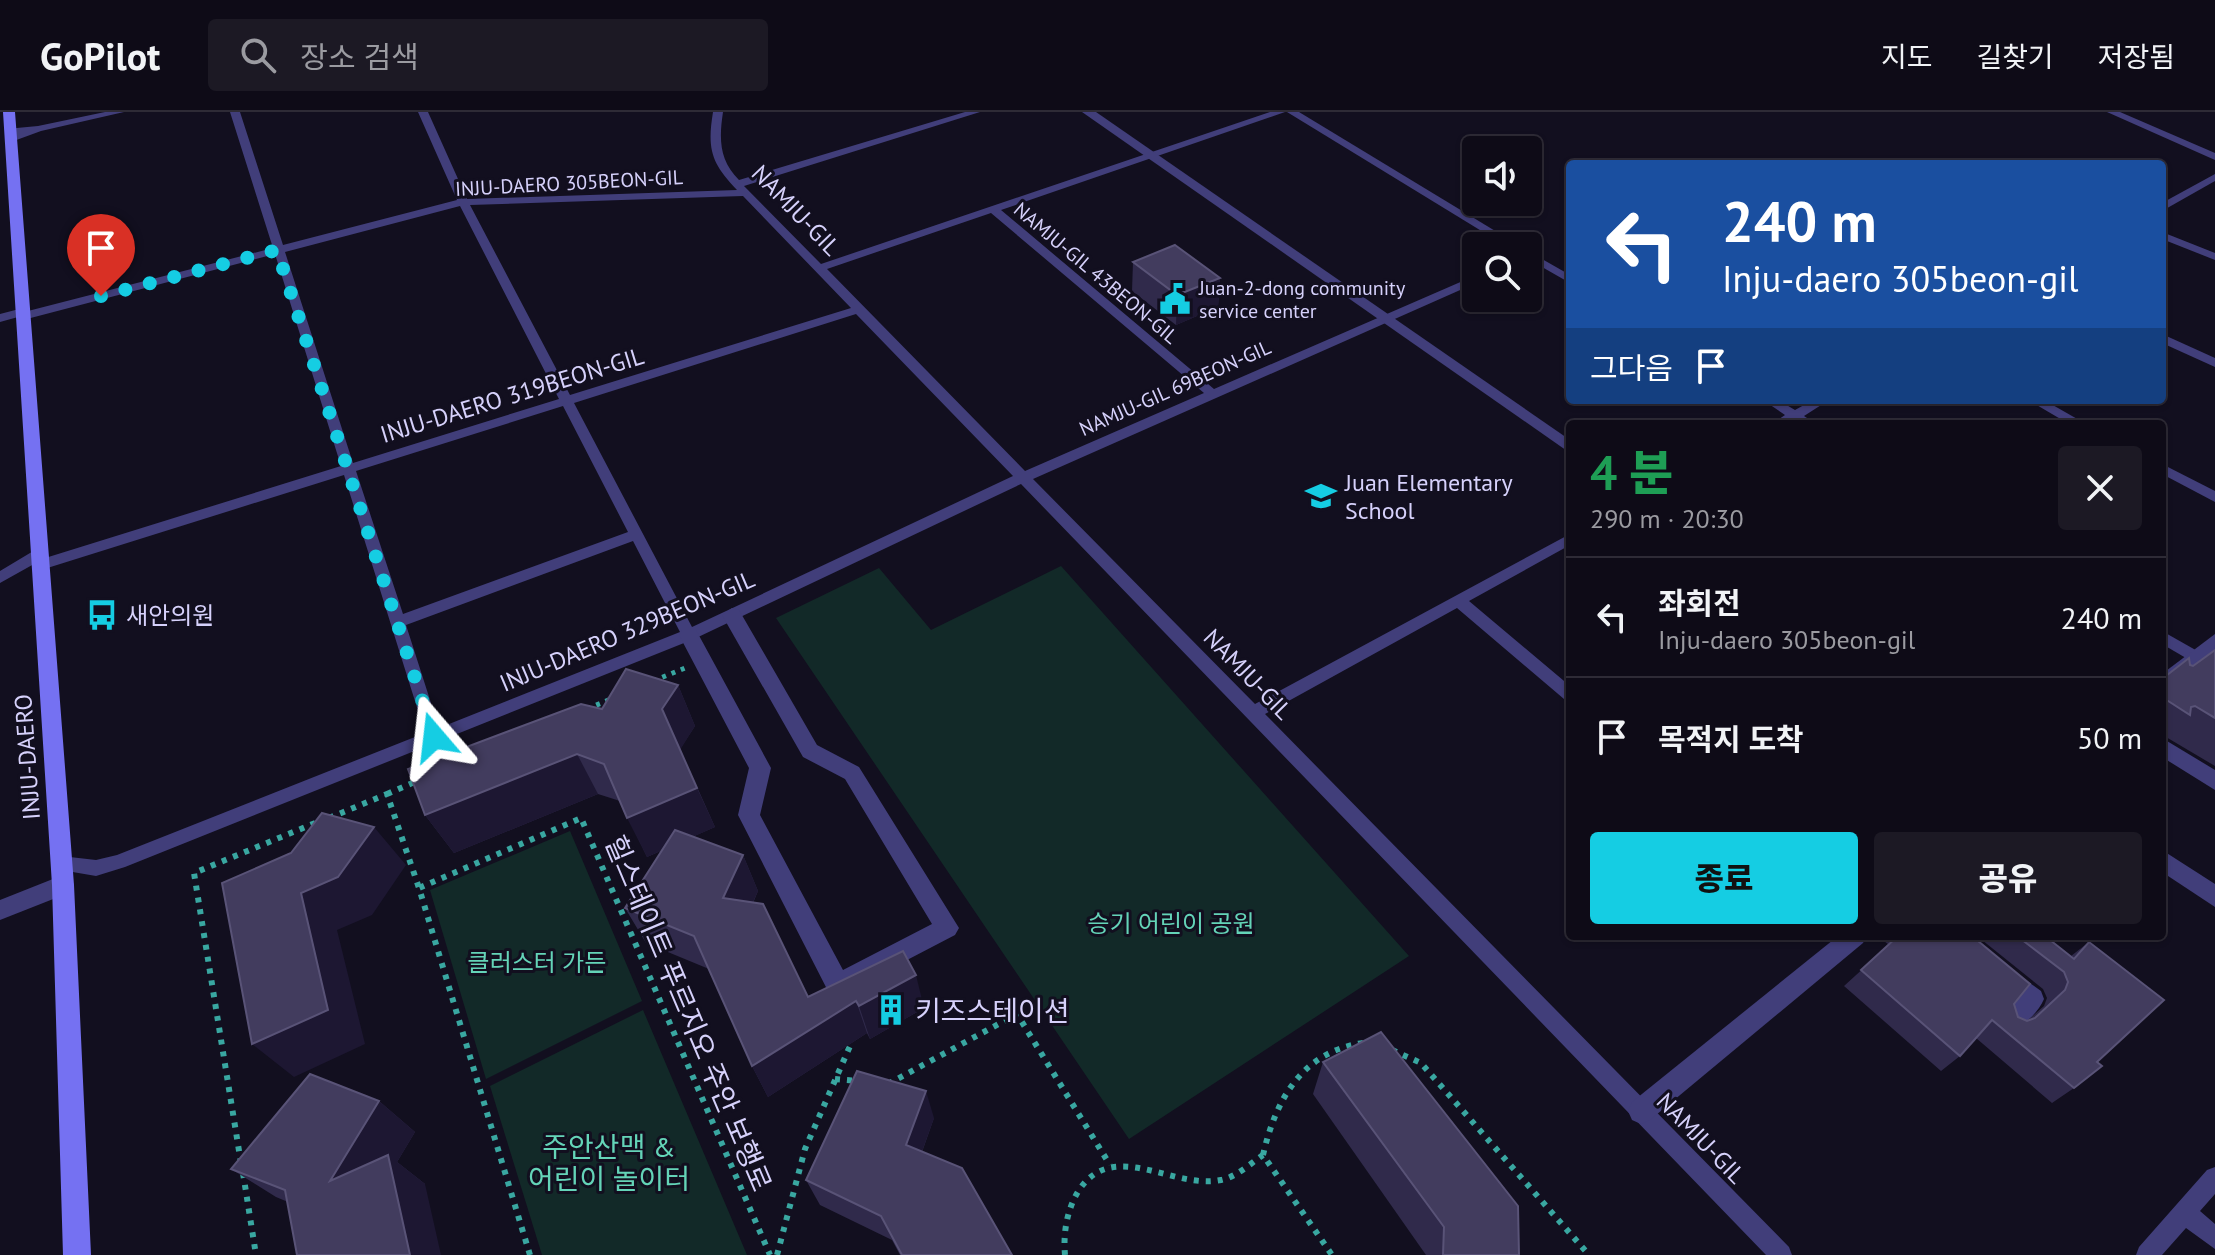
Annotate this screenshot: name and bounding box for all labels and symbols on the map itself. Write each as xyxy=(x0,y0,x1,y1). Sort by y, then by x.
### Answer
street label: NAMJU-GIL xyxy=(745,158,847,262)
street label: INJU-DAERO 305BEON-GIL xyxy=(454,164,684,202)
street label: NAMJU-GIL 43BEON-GIL xyxy=(1008,197,1184,349)
pin xyxy=(67,214,135,296)
place label: Juan-2-dong community service center xyxy=(1198,275,1406,324)
public building icon: Juan-2-dong community service center xyxy=(1158,282,1192,316)
street label: NAMJU-GIL 69BEON-GIL xyxy=(1075,334,1275,442)
street label: INJU-DAERO 319BEON-GIL xyxy=(377,340,647,450)
place label: Juan Elementary School xyxy=(1344,467,1513,526)
school or university icon: Juan Elementary School xyxy=(1304,479,1338,513)
street label: INJU-DAERO 329BEON-GIL xyxy=(495,563,759,699)
bus stop icon: 새안의원 xyxy=(85,598,119,632)
place label: 새안의원 xyxy=(126,600,214,631)
street label: NAMJU-GIL xyxy=(1197,622,1299,726)
street label: INJU-DAERO xyxy=(7,693,47,821)
position arrow xyxy=(392,695,476,779)
street label: 힐스테이트 푸르지오 주안 보행로 xyxy=(597,829,781,1197)
park label: 승기 어린이 공원 xyxy=(1087,908,1255,939)
park label: 클러스터 가든 xyxy=(468,947,606,978)
place label: 키즈스테이션 xyxy=(915,992,1070,1029)
building icon: 키즈스테이션 xyxy=(874,993,908,1027)
street label: NAMJU-GIL xyxy=(1650,1086,1752,1190)
park label: 주안산맥 & 어린이 놀이터 xyxy=(528,1128,690,1197)

